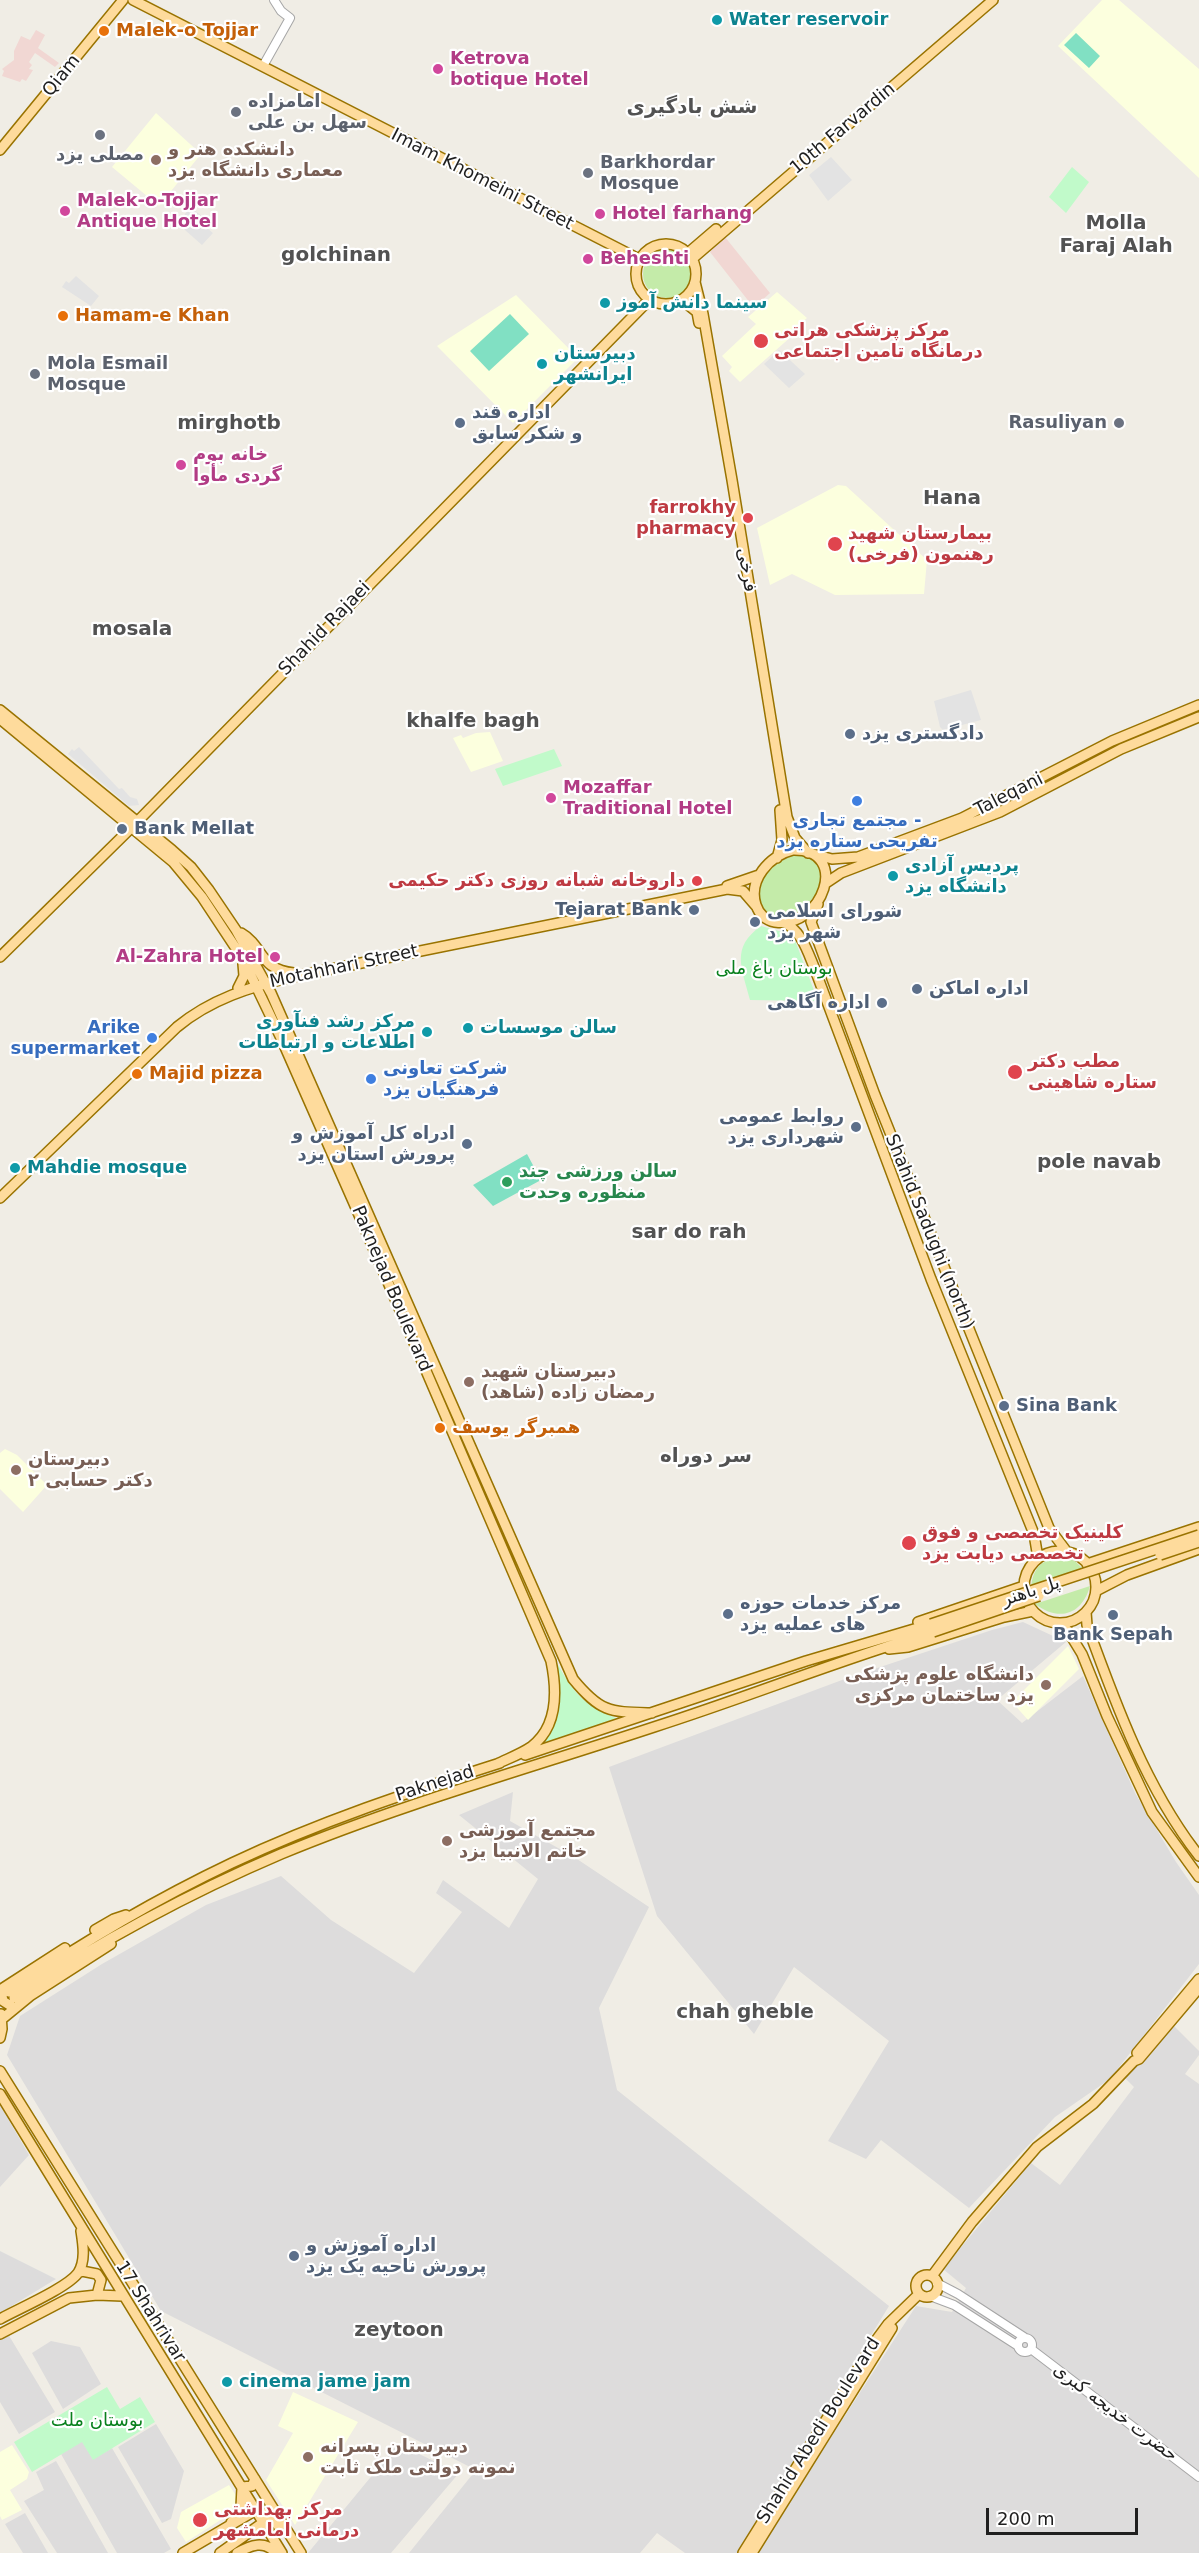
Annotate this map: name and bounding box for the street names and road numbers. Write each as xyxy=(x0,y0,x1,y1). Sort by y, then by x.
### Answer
street label: Qiam xyxy=(39,51,85,101)
street label: 10th Farvardin xyxy=(786,79,900,179)
street label: Imam Khomeini Street xyxy=(387,125,577,235)
street label: فرخی xyxy=(731,546,761,594)
street label: Shahid Rajaei xyxy=(275,577,375,681)
street label: Taleqani xyxy=(971,769,1047,821)
street label: Motahhari Street xyxy=(268,941,420,993)
street label: Shahid Sadughi (north) xyxy=(880,1131,978,1333)
street label: Paknejad Boulevard xyxy=(346,1203,436,1375)
street label: پل باهنر xyxy=(999,1573,1063,1611)
street label: Paknejad xyxy=(393,1761,477,1807)
street label: 17 Shahrivar xyxy=(110,2257,190,2367)
street label: Shahid Abedi Boulevard xyxy=(753,2334,885,2528)
street label: حضرت خدیجه کبری xyxy=(1049,2359,1181,2467)

